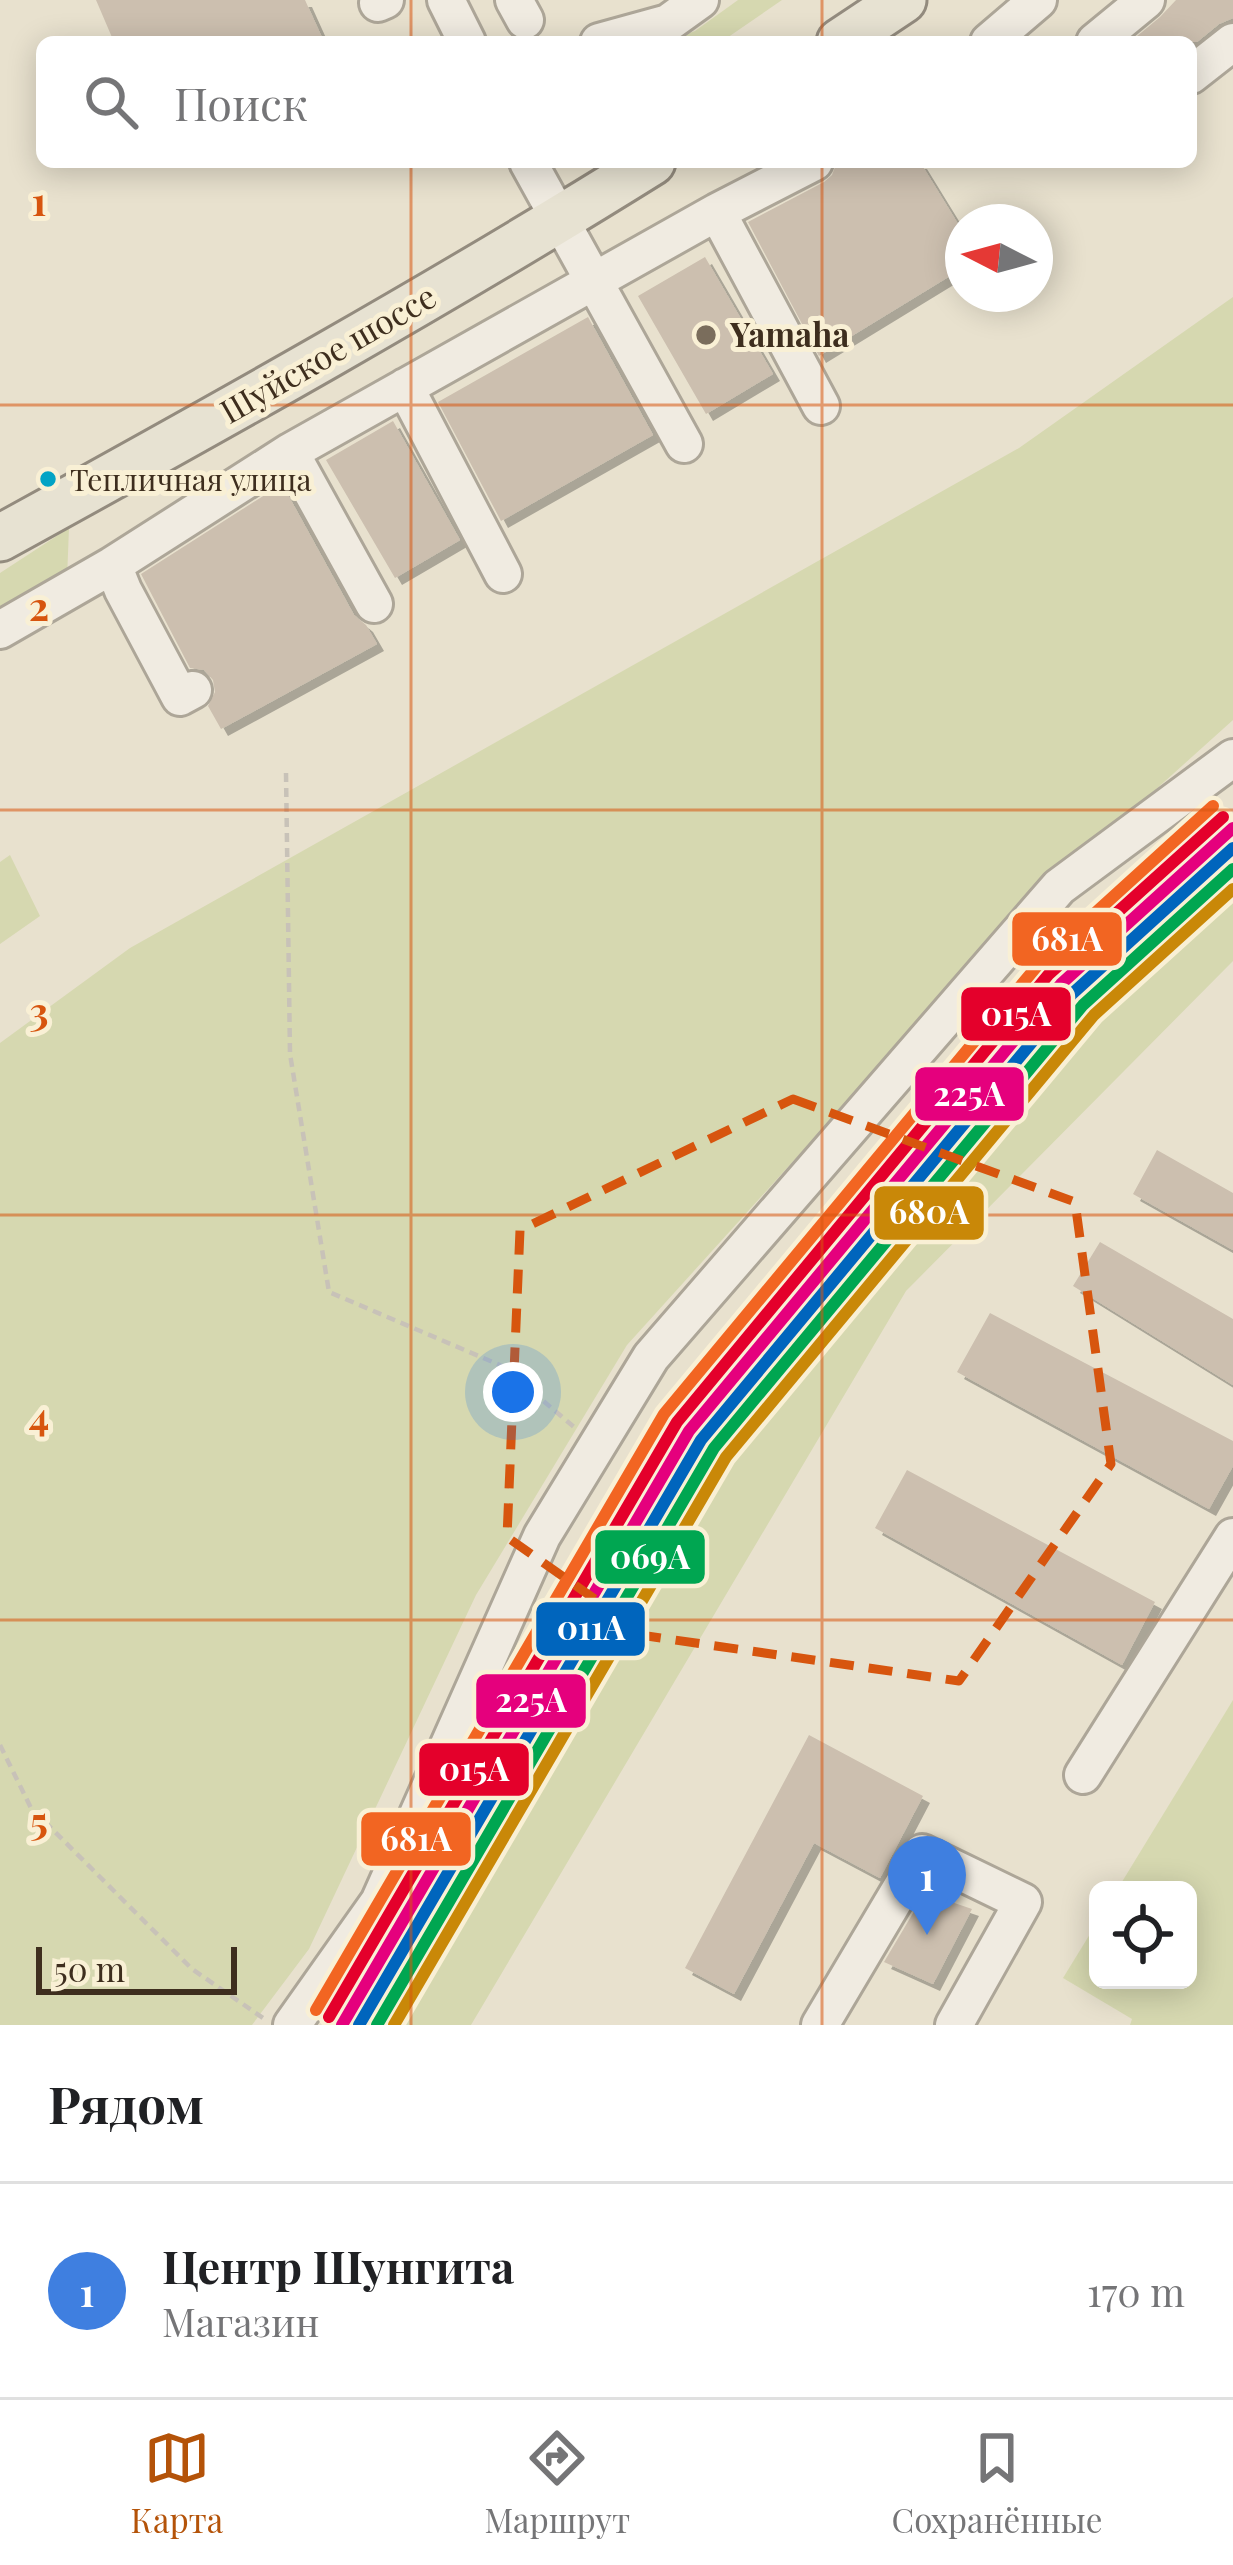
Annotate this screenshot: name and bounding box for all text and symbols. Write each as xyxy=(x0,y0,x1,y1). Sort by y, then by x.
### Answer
search box xyxy=(36,36,1197,168)
icon: search xyxy=(78,69,144,135)
text: Поиск xyxy=(174,72,308,132)
text: 1 xyxy=(32,174,46,226)
north arrow xyxy=(945,204,1053,312)
street label: Шуйское шоссе xyxy=(211,273,443,432)
place label: Yamaha xyxy=(729,311,849,355)
marker: Yamaha xyxy=(693,322,719,348)
place label: Тепличная улица xyxy=(70,459,311,499)
marker: Тепличная улица xyxy=(37,468,59,490)
text: 2 xyxy=(29,579,49,631)
line badge: 681А xyxy=(1010,910,1124,968)
text: 681А xyxy=(1031,915,1104,959)
text: 3 xyxy=(29,984,49,1036)
line badge: 015А xyxy=(959,985,1073,1043)
text: 015А xyxy=(981,990,1052,1034)
line badge: 225А xyxy=(913,1065,1026,1123)
text: 225А xyxy=(933,1070,1006,1114)
line badge: 680А xyxy=(872,1184,986,1242)
text: 680А xyxy=(889,1188,970,1232)
your location xyxy=(483,1362,543,1422)
text: 4 xyxy=(29,1389,49,1441)
line badge: 069А xyxy=(593,1528,707,1586)
text: 069А xyxy=(610,1533,691,1577)
line badge: 011А xyxy=(534,1600,647,1658)
text: 011А xyxy=(557,1604,626,1648)
line badge: 225А xyxy=(474,1672,588,1730)
text: 225А xyxy=(495,1676,568,1720)
line badge: 015А xyxy=(417,1741,531,1798)
text: 015А xyxy=(439,1745,510,1789)
text: 5 xyxy=(30,1794,48,1846)
line badge: 681А xyxy=(359,1810,473,1868)
text: 681А xyxy=(380,1815,453,1859)
pin: 1 xyxy=(888,1836,966,1935)
map controls xyxy=(1089,1881,1197,1989)
button: locate xyxy=(1089,1881,1197,1989)
scale bar xyxy=(36,1941,237,1994)
text: 50 m xyxy=(54,1946,125,1990)
text: Рядом xyxy=(48,2069,204,2137)
text: Центр Шунгита xyxy=(162,2235,514,2295)
text: 1 xyxy=(80,2265,94,2317)
text: 170 m xyxy=(1087,2265,1185,2317)
text: Магазин xyxy=(162,2295,319,2347)
tab: Карта xyxy=(131,2425,223,2541)
tab: Маршрут xyxy=(485,2425,630,2541)
tab: Сохранённые xyxy=(891,2425,1102,2541)

